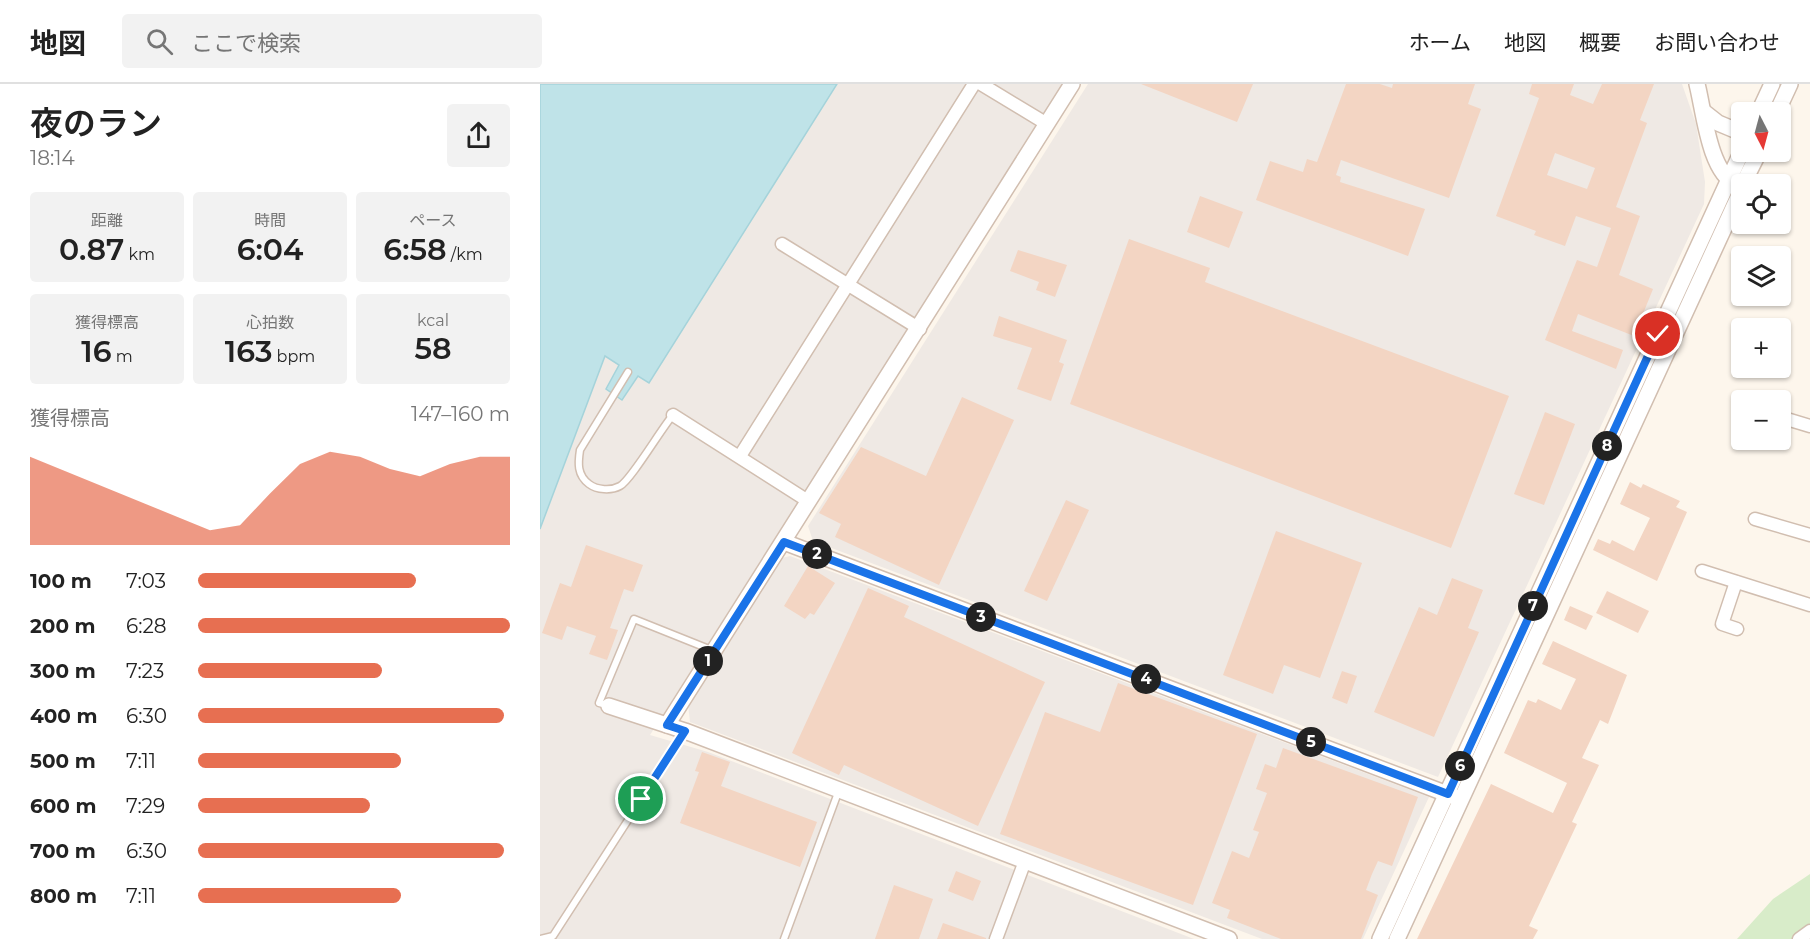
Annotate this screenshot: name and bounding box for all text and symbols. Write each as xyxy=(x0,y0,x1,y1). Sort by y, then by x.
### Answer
search box xyxy=(122,14,542,68)
icon: search xyxy=(143,25,176,58)
text: 地図 xyxy=(30,26,86,60)
text: ここで検索 xyxy=(191,30,301,57)
text: ホーム xyxy=(1409,30,1471,55)
text: 地図 xyxy=(1504,30,1546,55)
text: 概要 xyxy=(1579,30,1621,55)
text: お問い合わせ xyxy=(1654,30,1780,55)
north arrow xyxy=(1731,102,1791,162)
map controls xyxy=(1731,102,1791,450)
text: 夜のラン xyxy=(30,103,162,143)
button: share xyxy=(447,104,510,167)
text: 18:14 xyxy=(30,146,75,170)
button: locate xyxy=(1731,174,1791,234)
text: 距離 xyxy=(91,211,123,230)
text: 時間 xyxy=(254,211,286,230)
text: ペース xyxy=(409,211,457,230)
text: 0.87 xyxy=(59,231,124,268)
text: 6:04 xyxy=(237,231,303,268)
text: 6:58 xyxy=(383,231,447,268)
text: km xyxy=(124,245,155,264)
text: /km xyxy=(447,245,483,264)
button: layers xyxy=(1731,246,1791,306)
pin xyxy=(1632,308,1683,359)
text: kcal xyxy=(417,311,449,330)
text: 獲得標高 xyxy=(75,313,139,332)
text: 心拍数 xyxy=(246,313,294,332)
icon: check xyxy=(1641,317,1674,350)
button: + xyxy=(1731,318,1791,378)
text: 58 xyxy=(414,330,452,367)
text: 16 xyxy=(81,333,112,370)
text: 163 xyxy=(225,333,272,370)
text: m xyxy=(112,347,133,366)
text: bpm xyxy=(272,347,315,366)
button: − xyxy=(1731,390,1791,450)
text: 147–160 m xyxy=(411,402,510,426)
text: 獲得標高 xyxy=(30,406,110,430)
pin: 8 xyxy=(1592,431,1622,461)
text: 8 xyxy=(1602,436,1612,455)
pin: 2 xyxy=(802,539,832,569)
text: 2 xyxy=(812,544,822,563)
text: 100 m xyxy=(30,569,92,593)
text: 7:03 xyxy=(126,569,166,593)
pin: 7 xyxy=(1518,591,1548,621)
text: 7 xyxy=(1528,596,1538,615)
pin: 3 xyxy=(966,602,996,632)
text: 3 xyxy=(976,607,986,626)
text: 200 m xyxy=(30,614,96,638)
text: 6:28 xyxy=(126,614,167,638)
pin: 1 xyxy=(693,646,723,676)
text: 1 xyxy=(705,651,711,670)
text: 300 m xyxy=(30,659,96,683)
text: 7:23 xyxy=(126,659,164,683)
pin: 4 xyxy=(1131,664,1161,694)
text: 4 xyxy=(1140,669,1152,688)
text: 400 m xyxy=(30,704,98,728)
text: 6:30 xyxy=(126,704,167,728)
pin: 5 xyxy=(1296,727,1326,757)
text: 5 xyxy=(1306,732,1316,751)
text: 500 m xyxy=(30,749,96,773)
text: 7:11 xyxy=(126,749,156,773)
pin: 6 xyxy=(1445,751,1475,781)
text: 6 xyxy=(1455,756,1465,775)
pin xyxy=(615,773,666,824)
icon: arrive xyxy=(624,782,657,815)
text: 600 m xyxy=(30,794,97,818)
text: 7:29 xyxy=(126,794,165,818)
text: 700 m xyxy=(30,839,96,863)
text: 6:30 xyxy=(126,839,167,863)
text: 800 m xyxy=(30,884,97,908)
text: 7:11 xyxy=(126,884,156,908)

